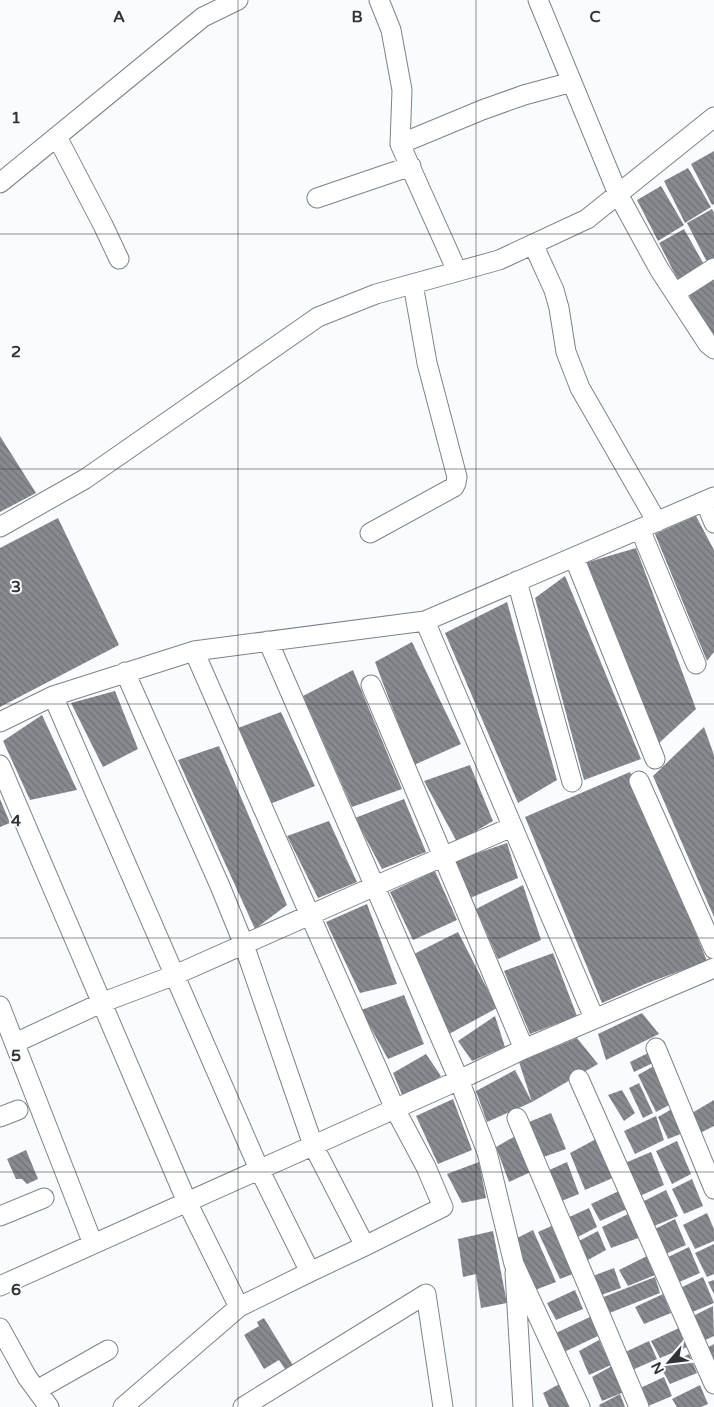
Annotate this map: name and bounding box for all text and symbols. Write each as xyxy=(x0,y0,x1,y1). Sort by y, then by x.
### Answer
text: A xyxy=(113,7,125,27)
text: B xyxy=(351,7,363,27)
text: C xyxy=(589,7,601,27)
text: 1 xyxy=(11,108,21,128)
text: 2 xyxy=(11,342,21,362)
text: 3 xyxy=(11,577,21,597)
text: 4 xyxy=(11,811,21,831)
text: 5 xyxy=(11,1046,21,1066)
text: 6 xyxy=(11,1280,21,1300)
north arrow xyxy=(644,1337,694,1387)
text: N xyxy=(648,1359,668,1377)

